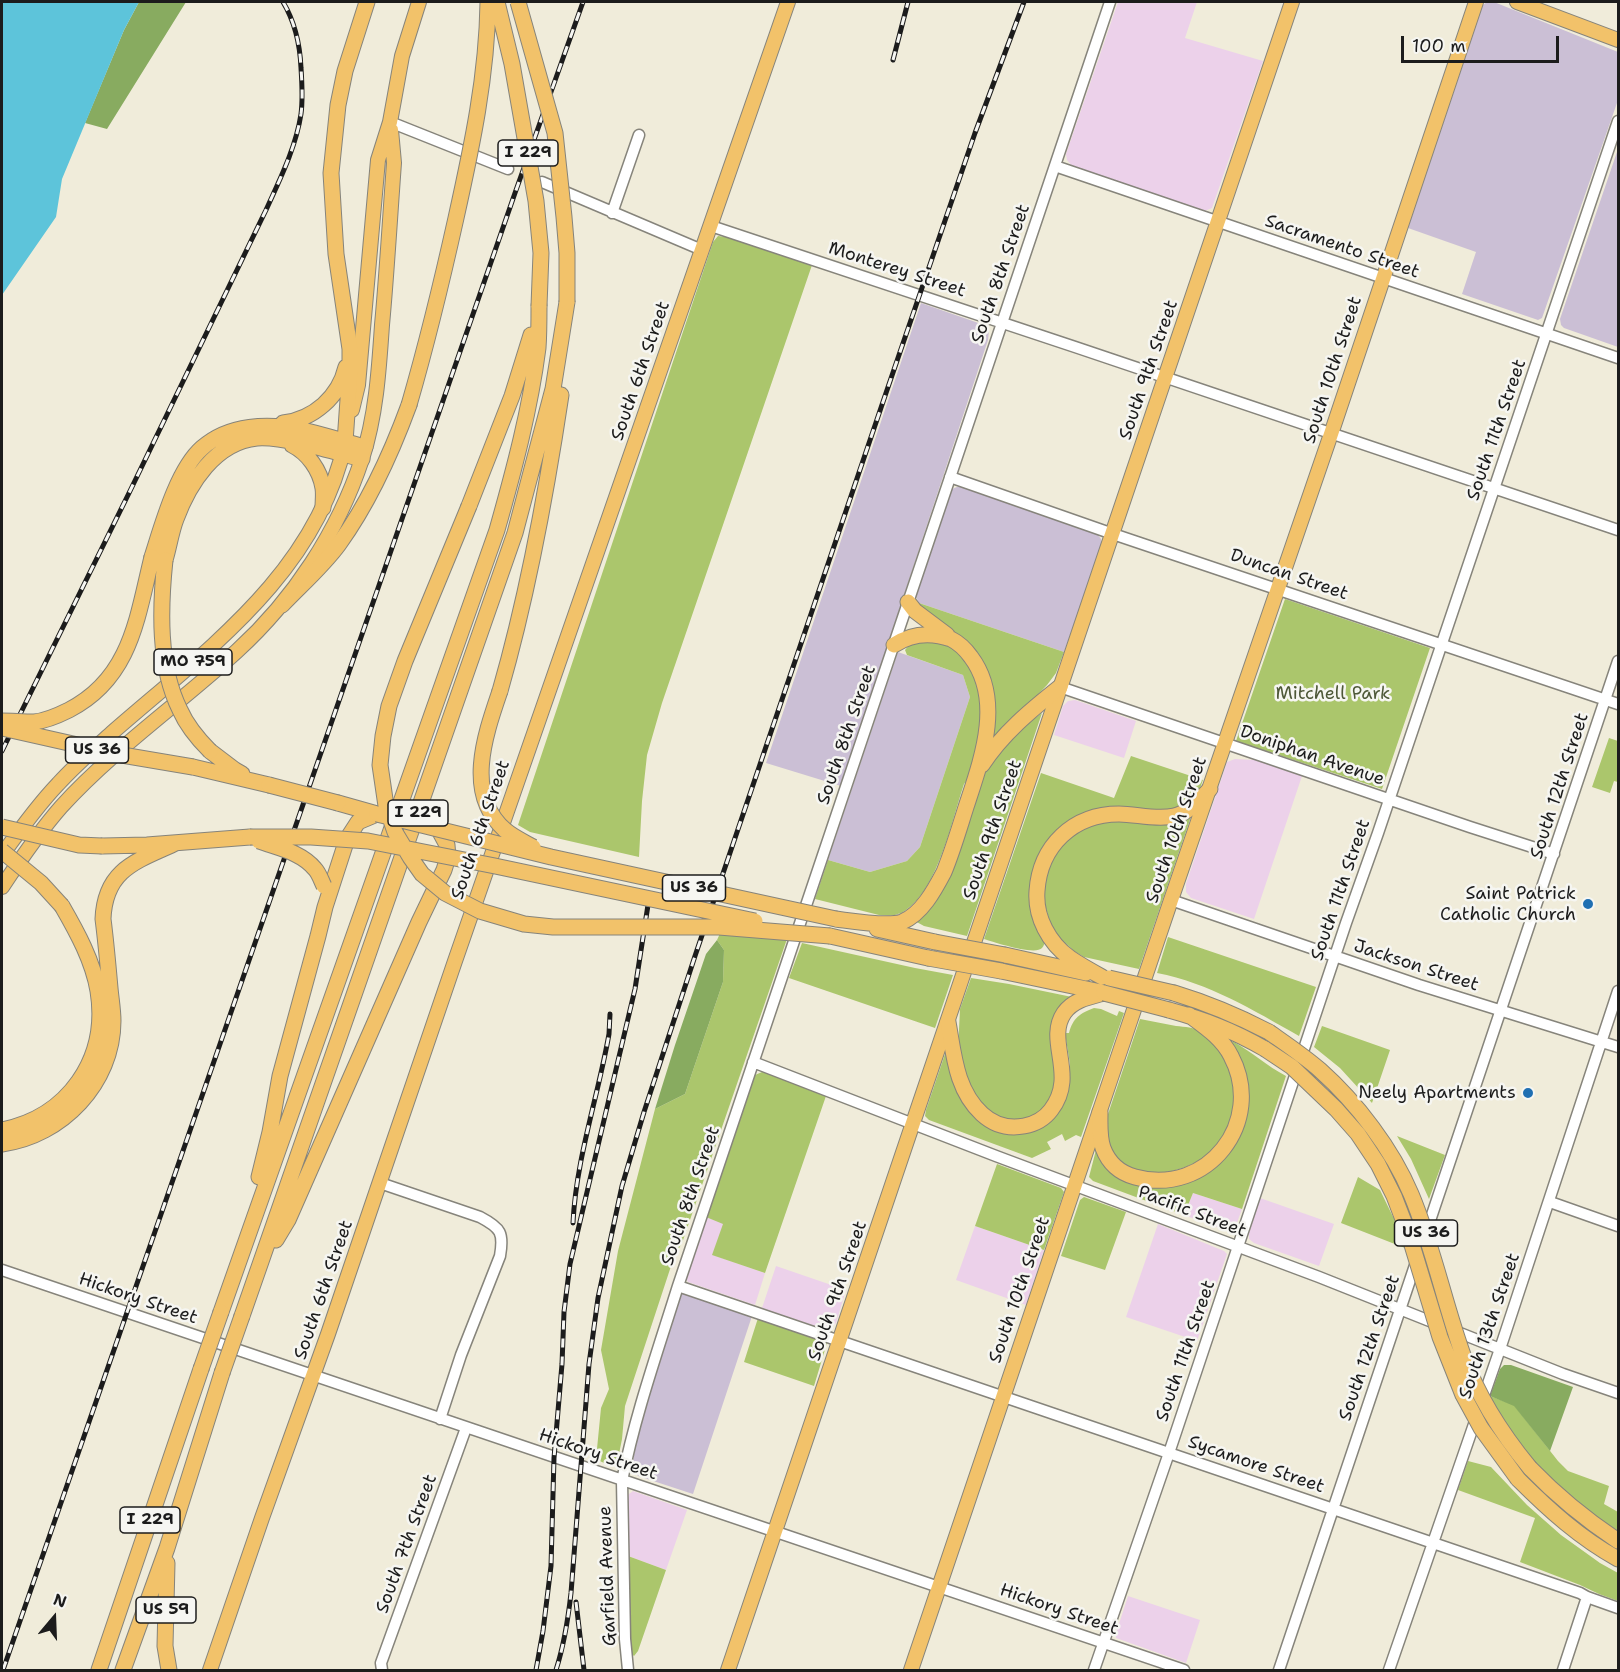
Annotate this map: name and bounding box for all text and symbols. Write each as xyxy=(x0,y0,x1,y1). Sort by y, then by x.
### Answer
scale bar xyxy=(1404,24,1562,62)
text: 100 m xyxy=(1412,34,1466,58)
road number: I 229 xyxy=(498,140,558,166)
street label: South 8th Street xyxy=(967,201,1035,347)
street label: Sacramento Street xyxy=(1262,210,1422,284)
street label: Monterey Street xyxy=(826,238,968,302)
street label: South 10th Street xyxy=(1299,294,1367,446)
street label: South 9th Street xyxy=(1115,297,1183,443)
street label: South 6th Street xyxy=(607,298,675,444)
street label: South 11th Street xyxy=(1463,357,1531,503)
street label: Duncan Street xyxy=(1227,545,1351,605)
road number: MO 759 xyxy=(154,649,232,675)
street label: South 8th Street xyxy=(813,662,881,808)
park label: Mitchell Park xyxy=(1276,683,1390,705)
street label: South 12th Street xyxy=(1526,710,1594,862)
street label: Doniphan Avenue xyxy=(1237,721,1387,791)
road number: US 36 xyxy=(66,737,128,763)
street label: South 10th Street xyxy=(1142,754,1212,906)
street label: South 6th Street xyxy=(447,757,515,903)
street label: South 9th Street xyxy=(959,757,1027,903)
road number: I 229 xyxy=(388,800,448,826)
street label: South 11th Street xyxy=(1307,817,1375,963)
road number: US 36 xyxy=(662,875,726,901)
place label: Saint Patrick Catholic Church xyxy=(1440,883,1576,926)
marker: Saint Patrick Catholic Church xyxy=(1581,897,1595,911)
street label: Jackson Street xyxy=(1351,936,1481,996)
place label: Neely Apartments xyxy=(1358,1082,1516,1104)
marker: Neely Apartments xyxy=(1521,1086,1535,1100)
street label: South 8th Street xyxy=(657,1123,725,1269)
street label: Pacific Street xyxy=(1135,1181,1249,1243)
street label: South 10th Street xyxy=(985,1214,1055,1366)
street label: South 6th Street xyxy=(290,1217,358,1363)
street label: South 9th Street xyxy=(804,1218,872,1364)
road number: US 36 xyxy=(1394,1220,1458,1246)
street label: South 13th Street xyxy=(1455,1250,1525,1402)
street label: Hickory Street xyxy=(76,1269,200,1329)
street label: South 12th Street xyxy=(1335,1272,1405,1424)
street label: South 11th Street xyxy=(1152,1278,1220,1424)
street label: Hickory Street xyxy=(536,1425,660,1485)
street label: Sycamore Street xyxy=(1185,1432,1327,1498)
street label: South 7th Street xyxy=(372,1472,442,1616)
street label: Garfield Avenue xyxy=(595,1505,621,1647)
road number: I 229 xyxy=(120,1507,180,1533)
street label: Hickory Street xyxy=(997,1580,1121,1640)
north arrow xyxy=(24,1588,84,1648)
text: N xyxy=(51,1589,69,1613)
road number: US 59 xyxy=(136,1597,196,1623)

